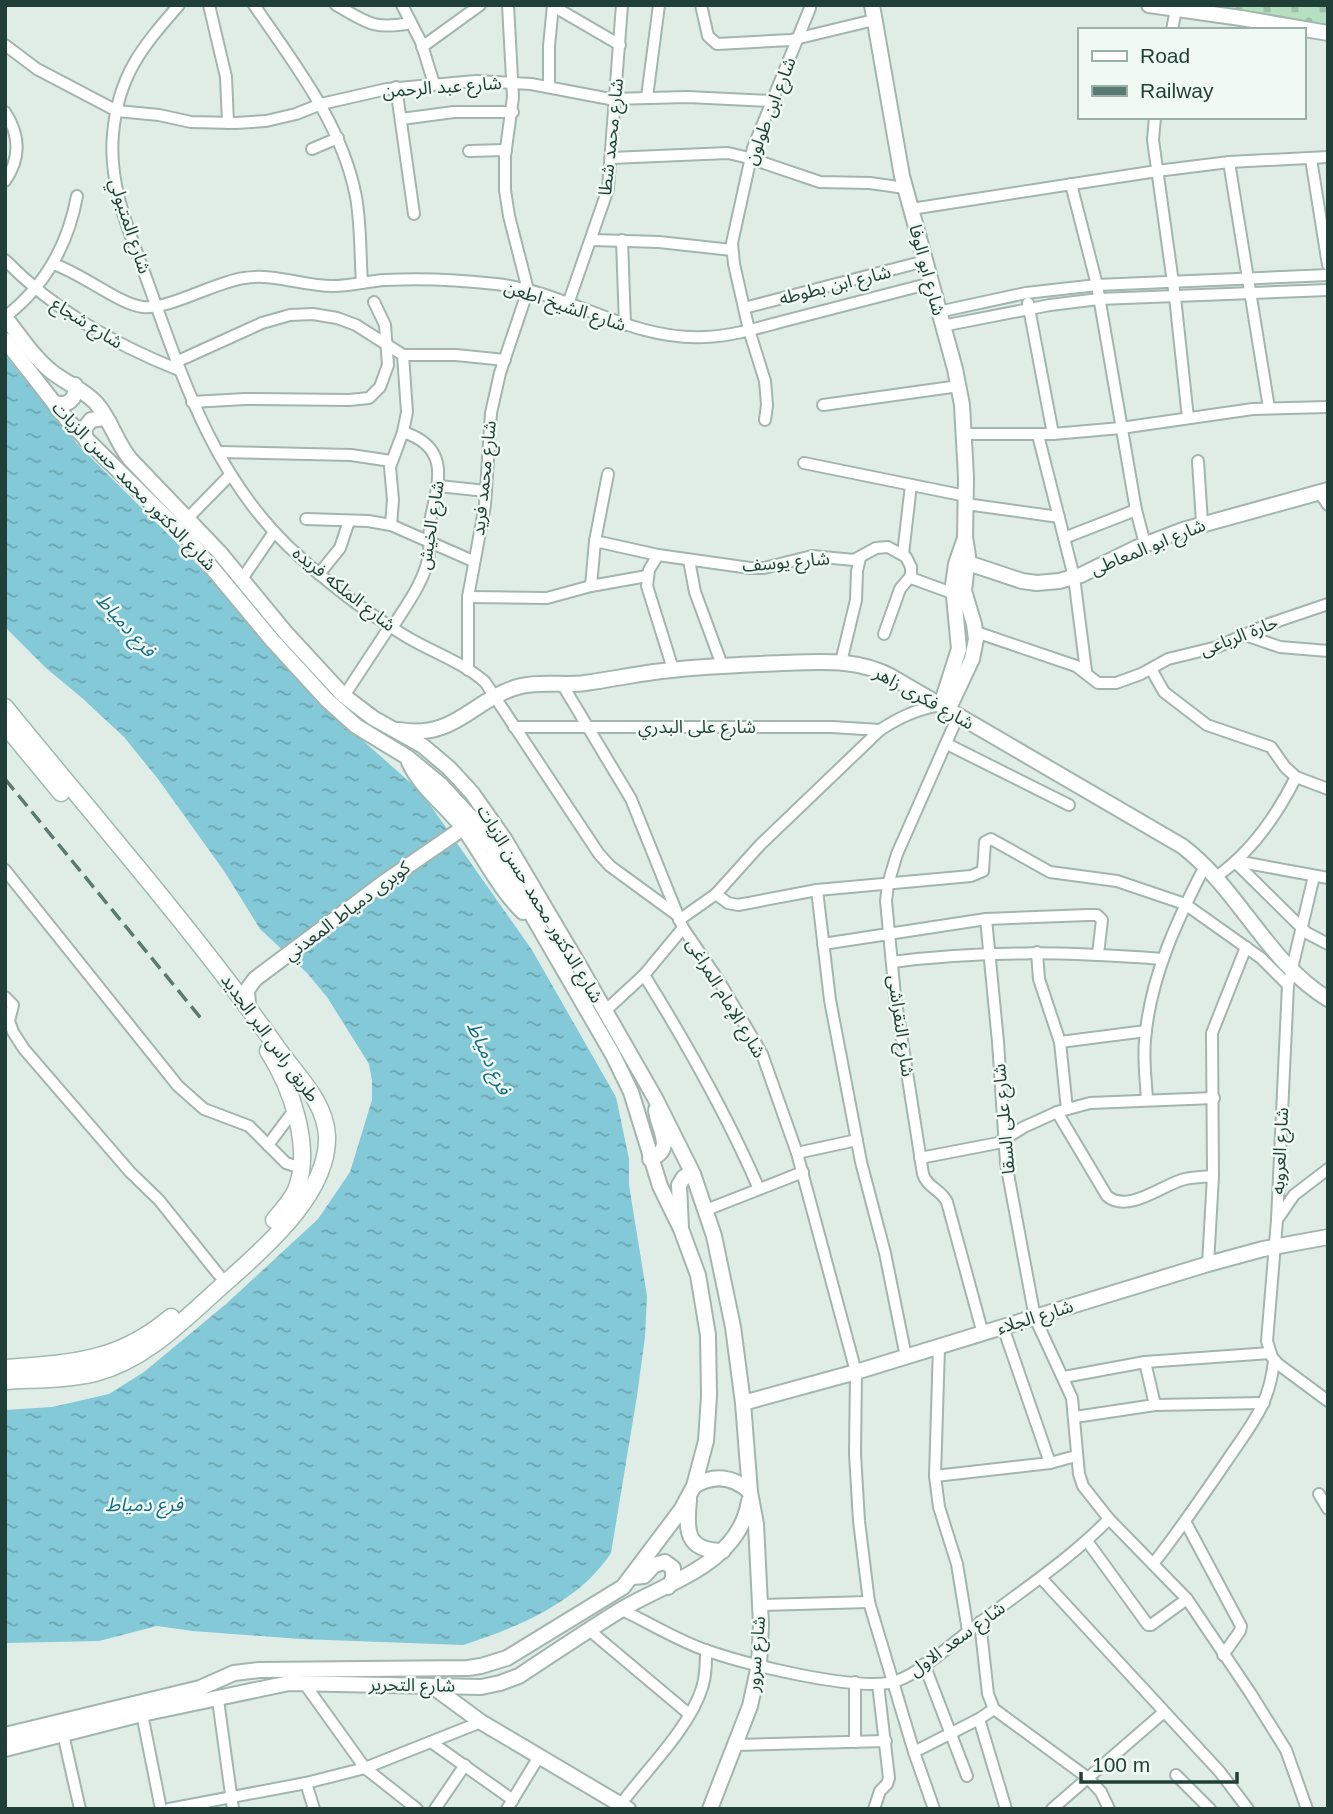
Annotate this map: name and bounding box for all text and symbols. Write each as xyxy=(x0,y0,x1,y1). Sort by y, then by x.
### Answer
legend xyxy=(1078,28,1305,119)
text: Road xyxy=(1140,44,1190,67)
street label: شارع ابن طولون xyxy=(740,54,803,169)
street label: شارع عبد الرحمن xyxy=(382,73,503,105)
street label: شارع محمد شطا xyxy=(595,77,631,197)
text: Railway xyxy=(1140,79,1214,102)
street label: شارع المتبولي xyxy=(101,176,155,277)
street label: شارع ابو الوفا xyxy=(901,222,949,319)
street label: شارع ابن بطوطه xyxy=(777,261,894,312)
street label: شارع الشيخ اطعن xyxy=(500,277,628,339)
street label: شارع شجاع xyxy=(46,293,126,356)
street label: شارع الدكتور محمد حسن الزيات xyxy=(45,397,220,577)
street label: شارع محمد فريد xyxy=(468,419,504,537)
street label: شارع الخيش xyxy=(414,479,452,572)
street label: شارع ابو المعاطى xyxy=(1088,515,1210,583)
street label: شارع الملكه فريده xyxy=(286,543,399,638)
street label: شارع يوسف xyxy=(741,548,831,580)
water label: فرع دمياط xyxy=(89,589,161,665)
street label: حارة الرباعى xyxy=(1197,612,1281,661)
street label: شارع فكرى زاهر xyxy=(868,662,977,737)
street label: شارع على البدري xyxy=(638,717,756,741)
street label: شارع الدكتور محمد حسن الزيات xyxy=(470,802,607,1008)
street label: كوبرى دمياط المعدني xyxy=(280,857,416,967)
street label: شارع الإمام المراغى xyxy=(679,935,770,1063)
street label: طريق راس البر الجديد xyxy=(216,970,323,1106)
street label: شارع النقراشى xyxy=(880,974,918,1079)
water label: فرع دمياط xyxy=(459,1018,516,1101)
street label: شارع على السقا xyxy=(989,1062,1023,1175)
street label: شارع العروبه xyxy=(1268,1107,1296,1195)
street label: شارع الجلاء xyxy=(994,1296,1077,1342)
water label: فرع دمياط xyxy=(105,1494,184,1519)
street label: شارع سعد الاول xyxy=(905,1598,1011,1684)
street label: شارع سرور xyxy=(743,1615,773,1694)
street label: شارع التحرير xyxy=(368,1674,455,1700)
scale bar xyxy=(1081,1741,1237,1785)
text: 100 m xyxy=(1092,1753,1150,1776)

